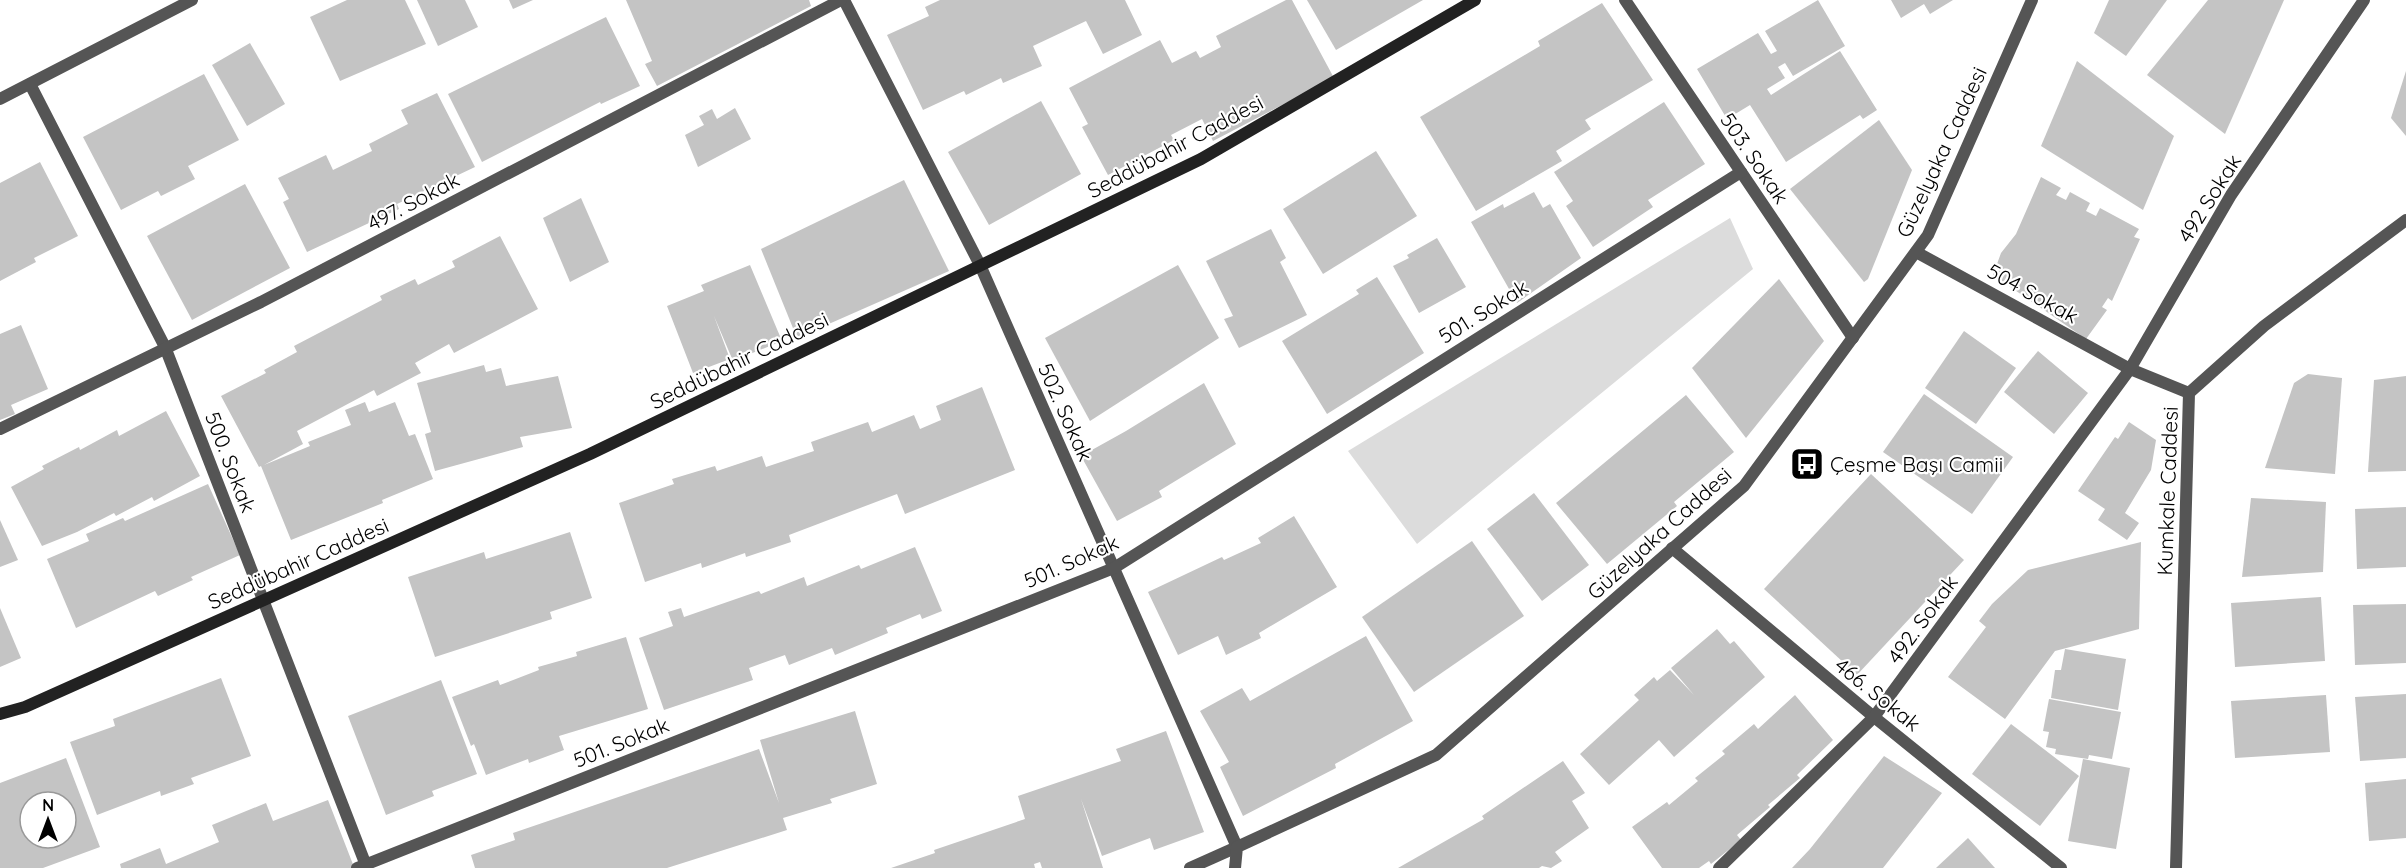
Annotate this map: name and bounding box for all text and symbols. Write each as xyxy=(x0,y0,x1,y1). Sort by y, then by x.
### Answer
street label: Güzelyaka Caddesi xyxy=(1890,63,1992,241)
street label: Seddübahir Caddesi xyxy=(1083,89,1267,203)
street label: 503. Sokak xyxy=(1715,108,1795,208)
street label: 492 Sokak xyxy=(2172,149,2246,247)
street label: 497. Sokak xyxy=(363,166,463,236)
street label: 504 Sokak xyxy=(1983,257,2083,329)
street label: 501. Sokak xyxy=(1433,273,1533,349)
street label: Seddübahir Caddesi xyxy=(646,306,832,414)
street label: 502. Sokak xyxy=(1033,359,1099,465)
street label: Kumkale Caddesi xyxy=(2151,406,2183,576)
street label: 500. Sokak xyxy=(200,408,262,516)
bus stop icon: Çeşme Başı Camii xyxy=(1789,446,1825,482)
place label: Çeşme Başı Camii xyxy=(1830,451,2003,477)
street label: Güzelyaka Caddesi xyxy=(1582,461,1736,605)
street label: Seddübahir Caddesi xyxy=(204,511,392,615)
street label: 501. Sokak xyxy=(1020,529,1122,593)
street label: 492. Sokak xyxy=(1881,570,1963,668)
street label: 466. Sokak xyxy=(1830,652,1926,736)
street label: 501. Sokak xyxy=(569,711,673,773)
north arrow xyxy=(18,790,78,850)
text: N xyxy=(42,795,54,815)

